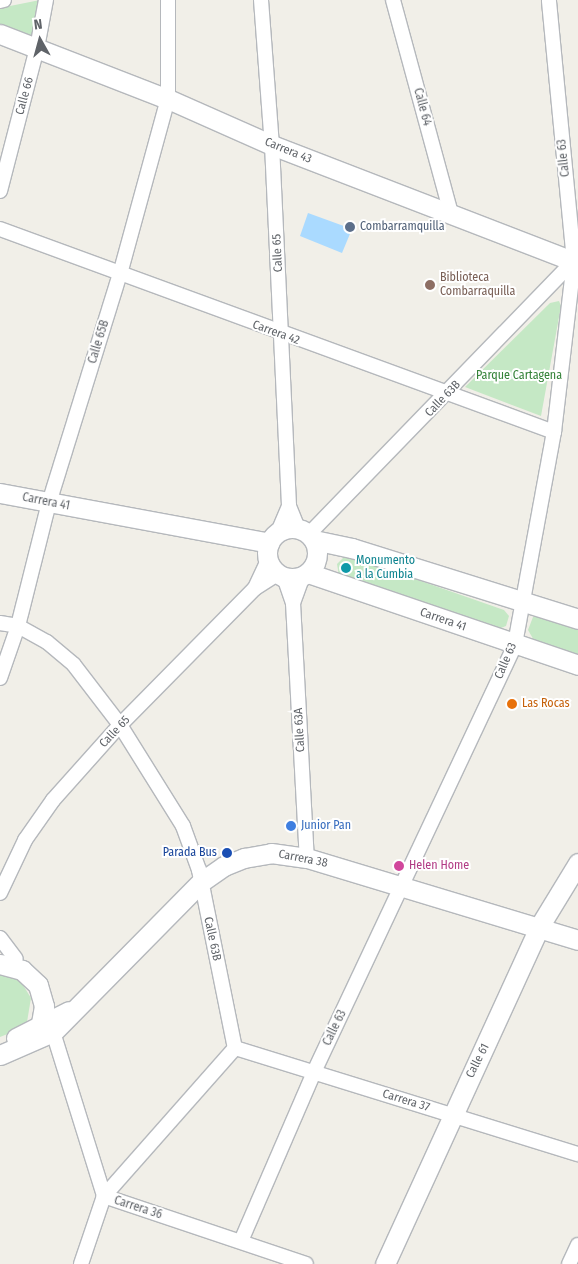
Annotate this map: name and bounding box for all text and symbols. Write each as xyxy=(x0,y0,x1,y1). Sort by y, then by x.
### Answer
north arrow xyxy=(15,15,65,65)
text: N xyxy=(33,16,43,34)
street label: Calle 66 xyxy=(13,75,37,117)
street label: Calle 64 xyxy=(410,87,434,127)
street label: Carrera 43 xyxy=(262,135,314,167)
street label: Calle 63 xyxy=(555,138,573,178)
place label: Combarramquilla xyxy=(360,220,445,234)
marker: Combarramquilla xyxy=(344,221,356,233)
street label: Calle 65 xyxy=(270,234,286,272)
place label: Biblioteca Combarraquilla xyxy=(440,271,515,299)
marker: Biblioteca Combarraquilla xyxy=(424,279,436,291)
street label: Carrera 42 xyxy=(250,318,302,348)
street label: Calle 65B xyxy=(86,319,112,365)
park label: Parque Cartagena xyxy=(476,369,562,383)
street label: Calle 63B xyxy=(422,378,464,420)
street label: Carrera 41 xyxy=(21,490,71,514)
place label: Monumento a la Cumbia xyxy=(356,554,415,582)
marker: Monumento a la Cumbia xyxy=(340,562,352,574)
street label: Carrera 41 xyxy=(418,605,468,635)
street label: Calle 63 xyxy=(492,641,520,681)
place label: Las Rocas xyxy=(522,697,570,711)
marker: Las Rocas xyxy=(506,698,518,710)
street label: Calle 63A xyxy=(292,707,308,753)
street label: Calle 65 xyxy=(97,713,133,751)
place label: Junior Pan xyxy=(301,819,351,833)
marker: Junior Pan xyxy=(285,820,297,832)
place label: Parada Bus xyxy=(163,846,217,860)
marker: Parada Bus xyxy=(221,847,233,859)
street label: Carrera 38 xyxy=(277,847,329,871)
place label: Helen Home xyxy=(409,859,469,873)
marker: Helen Home xyxy=(393,860,405,872)
street label: Calle 63B xyxy=(200,916,224,962)
street label: Calle 63 xyxy=(320,1008,350,1048)
street label: Calle 61 xyxy=(463,1041,493,1081)
street label: Carrera 37 xyxy=(381,1087,431,1115)
street label: Carrera 36 xyxy=(112,1193,164,1223)

